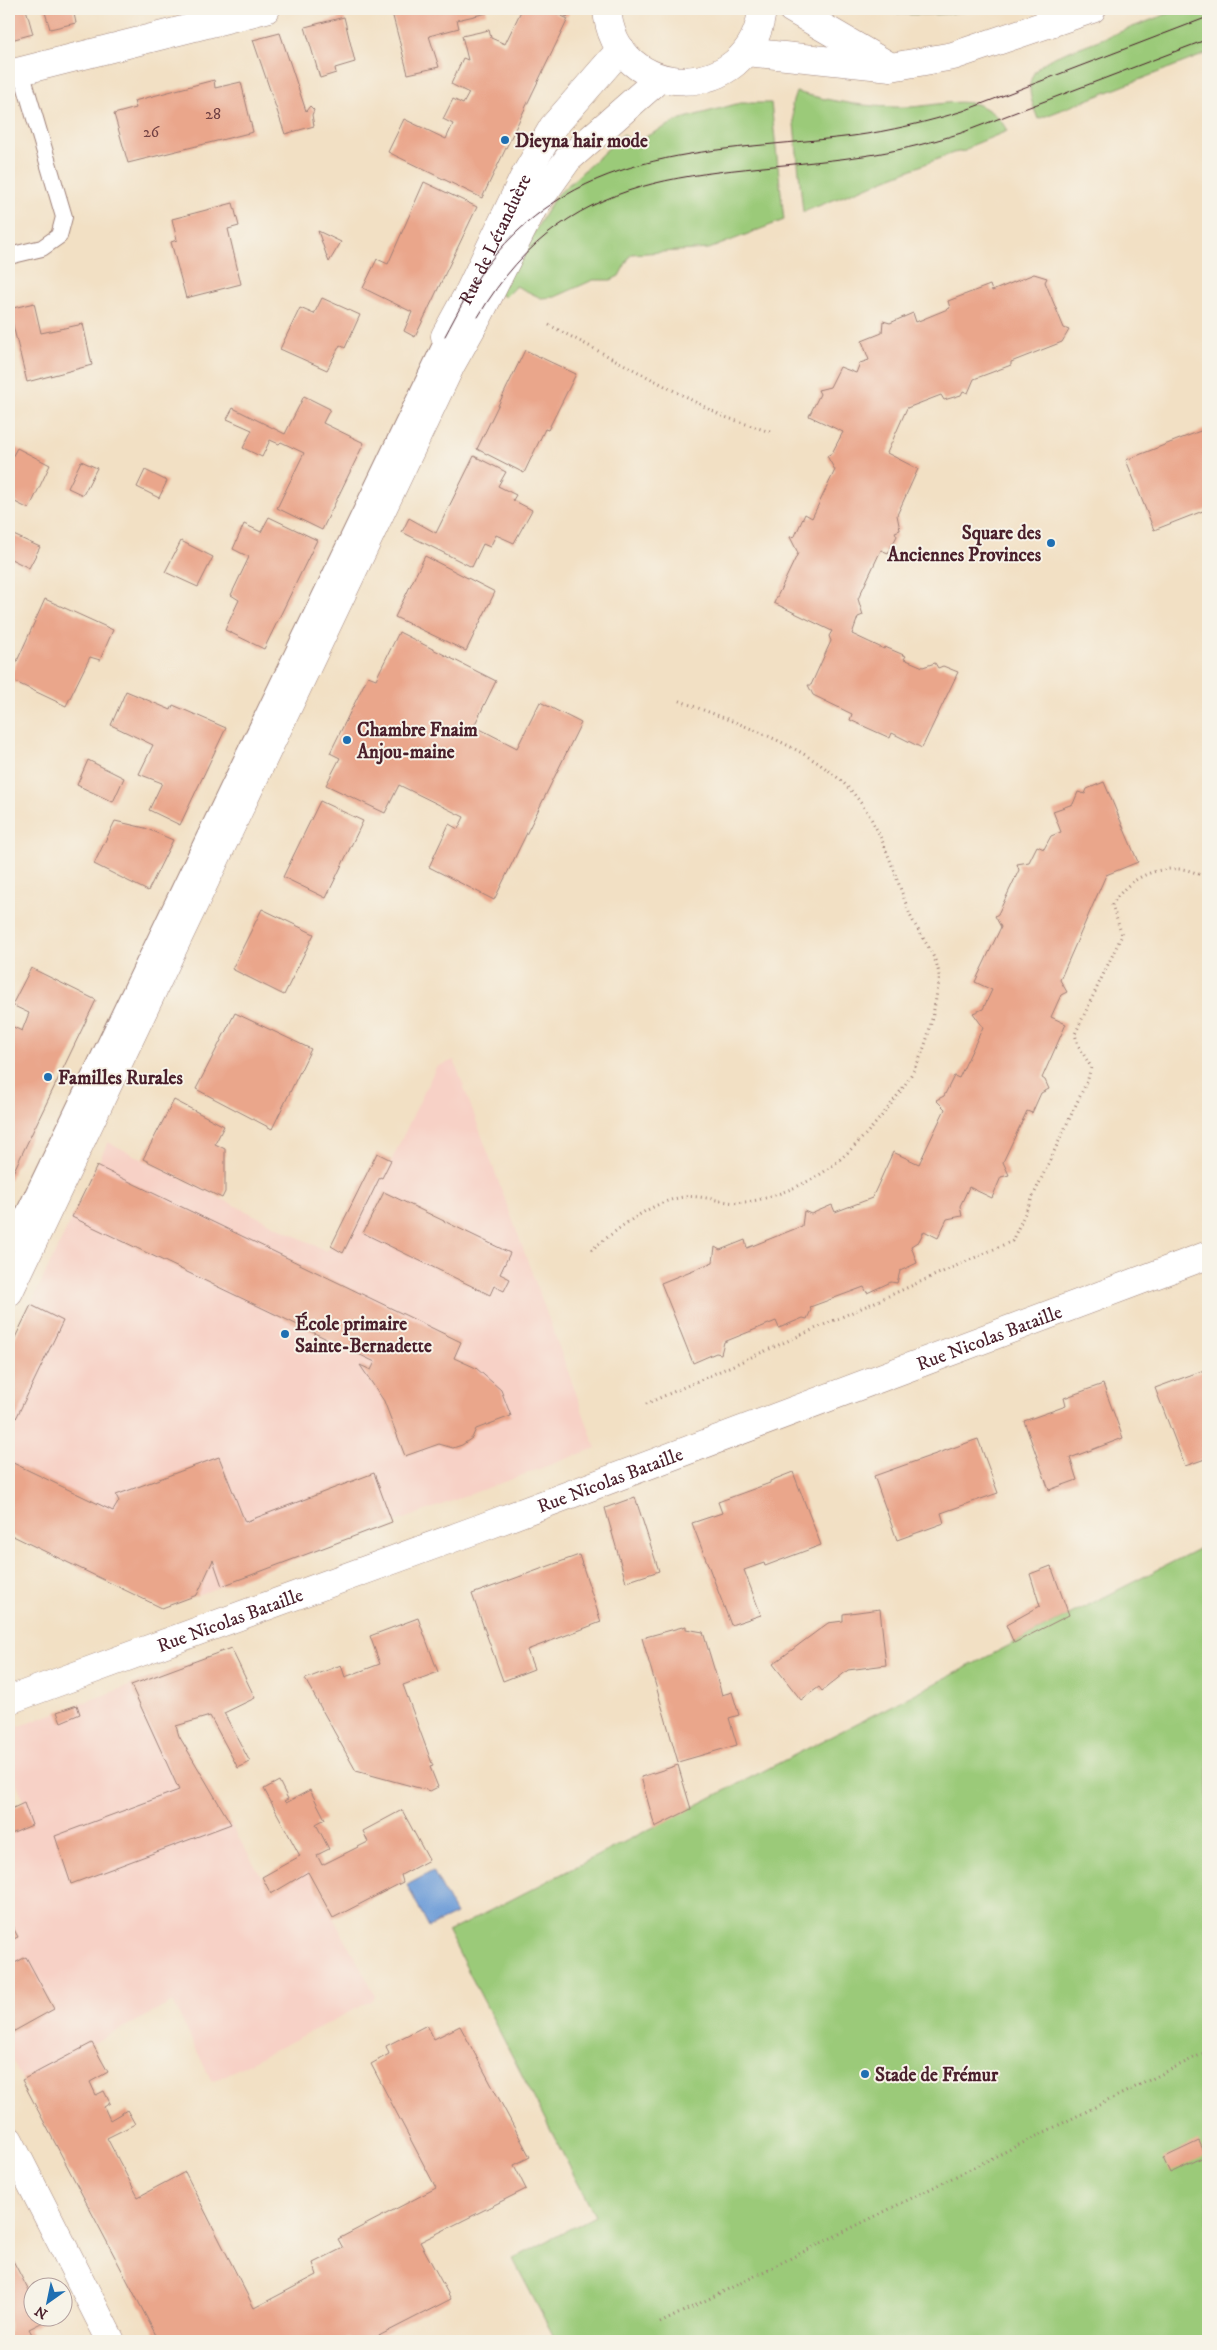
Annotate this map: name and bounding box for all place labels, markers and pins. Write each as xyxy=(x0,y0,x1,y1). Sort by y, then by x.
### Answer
place label: Dieyna hair mode xyxy=(515,130,648,153)
marker: Dieyna hair mode xyxy=(499,134,511,146)
place label: Square des Anciennes Provinces xyxy=(886,522,1042,567)
marker: Square des Anciennes Provinces xyxy=(1045,537,1057,549)
place label: Chambre Fnaim Anjou-maine xyxy=(356,719,479,765)
marker: Chambre Fnaim Anjou-maine xyxy=(341,734,353,746)
place label: Familles Rurales xyxy=(58,1067,183,1090)
marker: Familles Rurales xyxy=(42,1071,54,1083)
place label: École primaire Sainte-Bernadette xyxy=(295,1311,432,1358)
marker: École primaire Sainte-Bernadette xyxy=(279,1328,291,1340)
place label: Stade de Frémur xyxy=(875,2064,999,2087)
marker: Stade de Frémur xyxy=(859,2068,871,2080)

